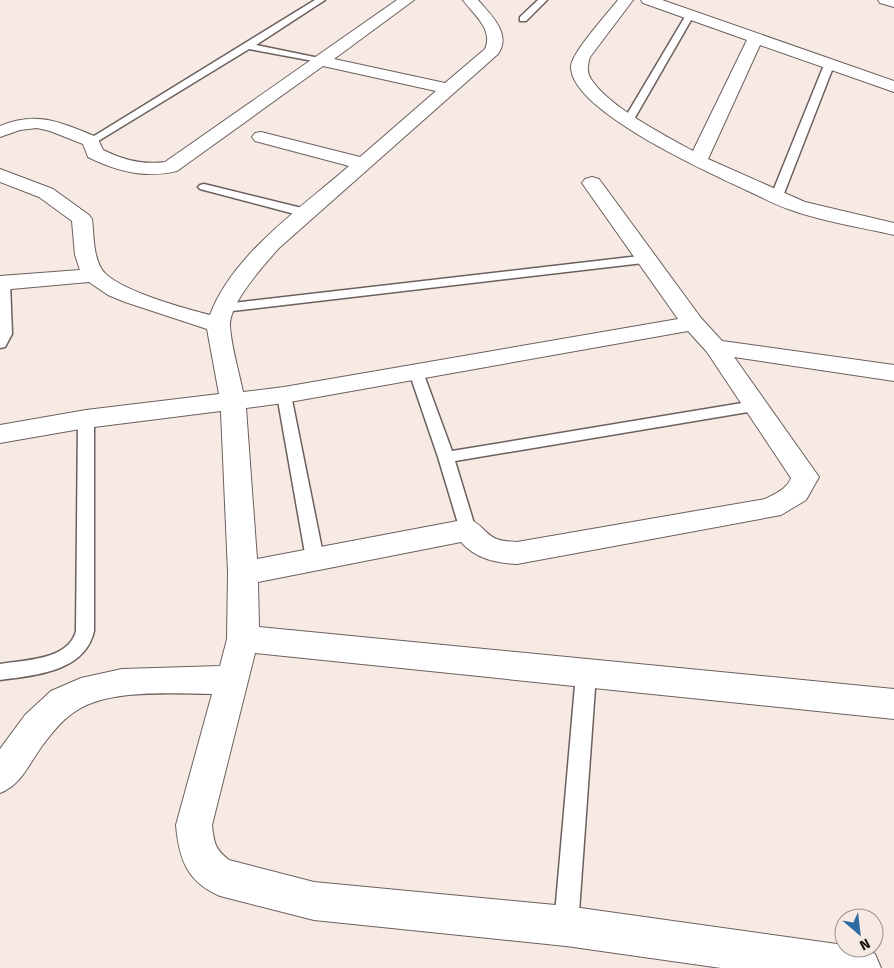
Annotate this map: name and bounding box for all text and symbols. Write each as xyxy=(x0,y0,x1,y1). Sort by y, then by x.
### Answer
north arrow xyxy=(834,908,884,958)
text: N xyxy=(857,934,873,954)

